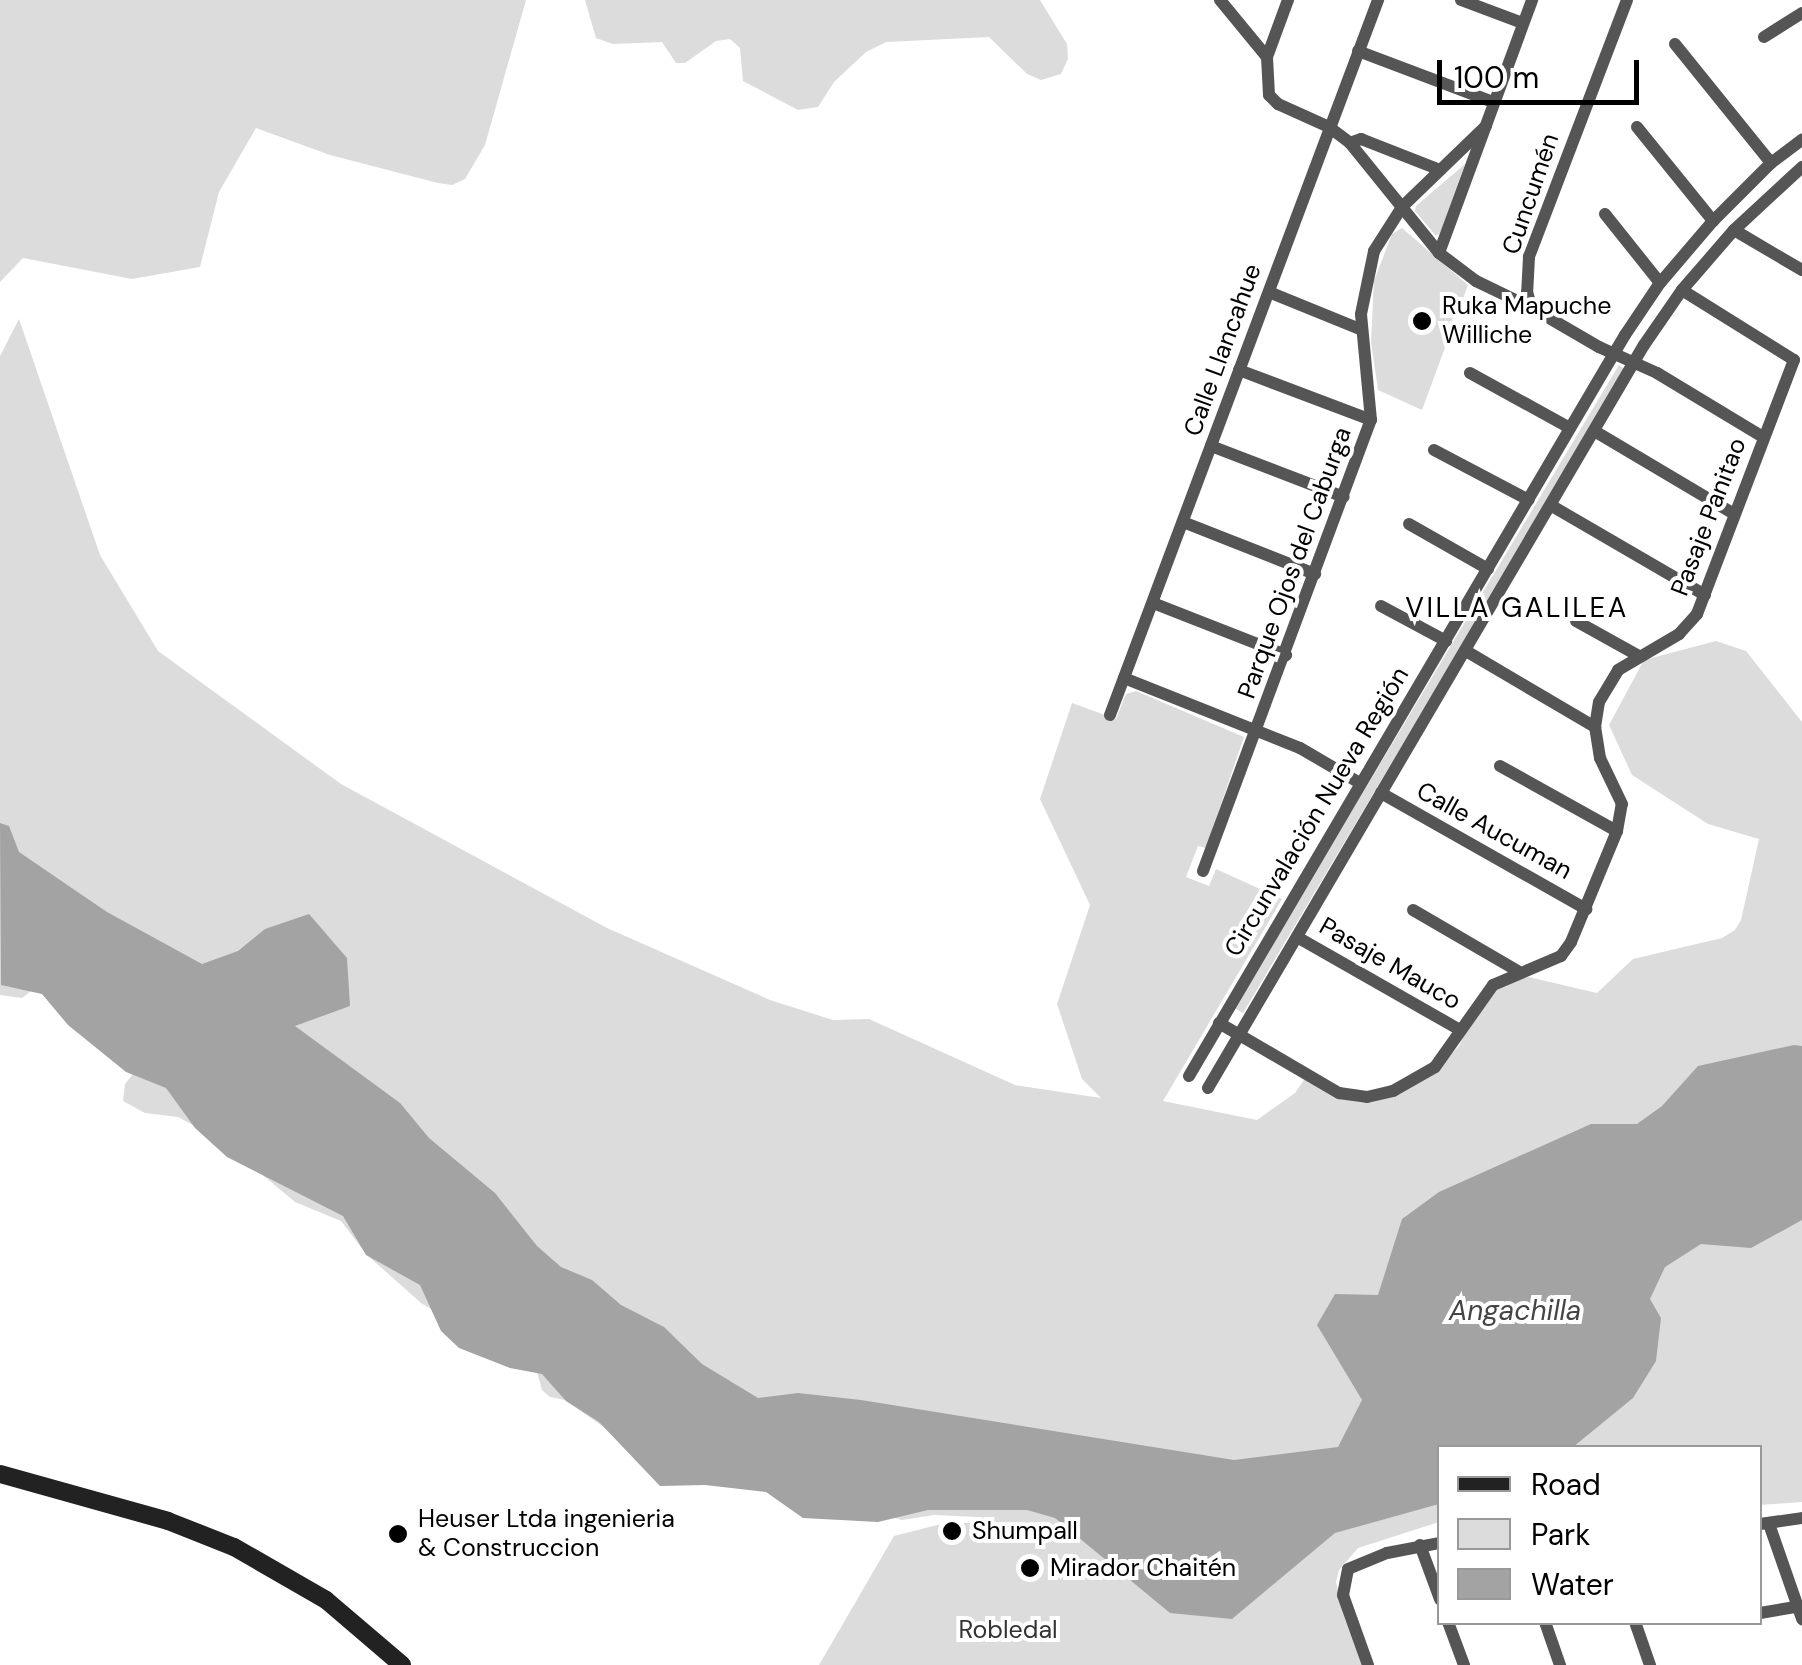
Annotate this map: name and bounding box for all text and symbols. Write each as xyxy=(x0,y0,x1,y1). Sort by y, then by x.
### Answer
scale bar xyxy=(1442,40,1644,102)
text: 100 m xyxy=(1454,58,1539,97)
street label: Cuncumén xyxy=(1496,130,1566,258)
street label: Calle Llancahue xyxy=(1178,260,1268,440)
place label: Ruka Mapuche Williche xyxy=(1442,292,1611,351)
marker: Ruka Mapuche Williche xyxy=(1411,310,1433,332)
street label: Parque Ojos del Caburga xyxy=(1232,423,1358,703)
street label: Pasaje Panitao xyxy=(1665,434,1753,600)
district label: VILLA GALILEA xyxy=(1405,591,1629,625)
street label: Circunvalación Nueva Región xyxy=(1219,662,1415,962)
street label: Calle Aucuman xyxy=(1411,776,1577,886)
street label: Pasaje Mauco xyxy=(1314,911,1466,1017)
water label: Angachilla xyxy=(1449,1294,1581,1328)
legend xyxy=(1437,1445,1762,1625)
text: Road xyxy=(1531,1465,1601,1504)
place label: Heuser Ltda ingenieria & Construccion xyxy=(418,1505,675,1564)
text: Park xyxy=(1531,1515,1590,1554)
place label: Shumpall xyxy=(972,1516,1078,1546)
marker: Shumpall xyxy=(941,1520,963,1542)
marker: Heuser Ltda ingenieria & Construccion xyxy=(387,1523,409,1545)
place label: Mirador Chaitén xyxy=(1050,1553,1236,1583)
marker: Mirador Chaitén xyxy=(1019,1557,1041,1579)
text: Water xyxy=(1531,1565,1614,1604)
park label: Robledal xyxy=(958,1615,1058,1645)

